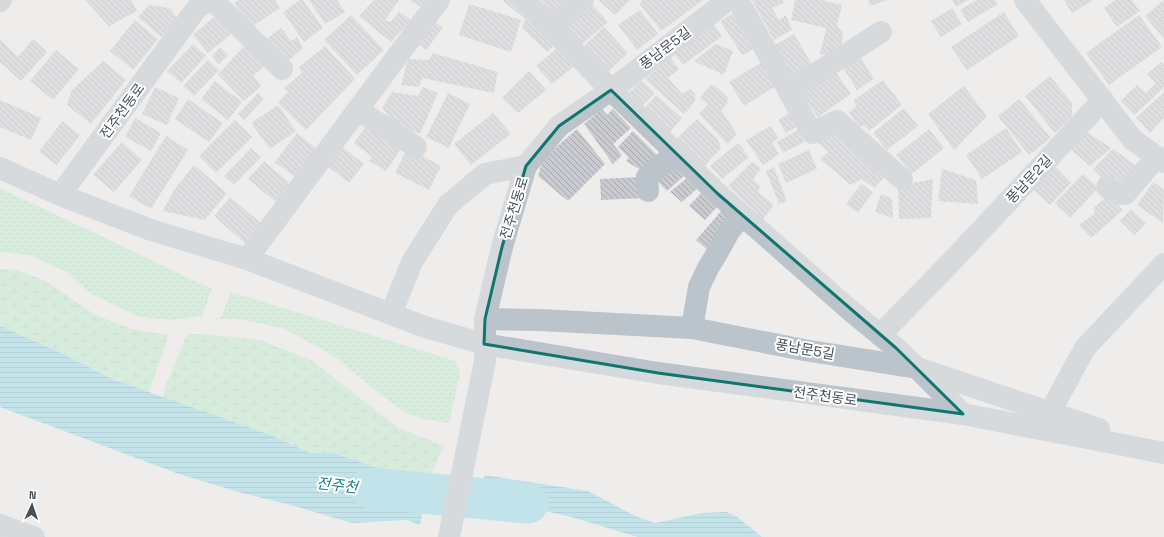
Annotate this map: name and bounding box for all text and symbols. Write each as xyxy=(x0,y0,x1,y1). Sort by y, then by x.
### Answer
street label: 풍남문5길 xyxy=(636,23,694,73)
street label: 전주천동로 xyxy=(96,80,148,142)
street label: 풍남문2길 xyxy=(1002,151,1056,207)
street label: 전주천동로 xyxy=(496,174,532,241)
street label: 풍남문5길 xyxy=(774,335,836,363)
street label: 전주천동로 xyxy=(792,383,858,409)
water label: 전주천 xyxy=(315,473,361,497)
north arrow xyxy=(12,485,52,525)
text: N xyxy=(28,488,37,502)

